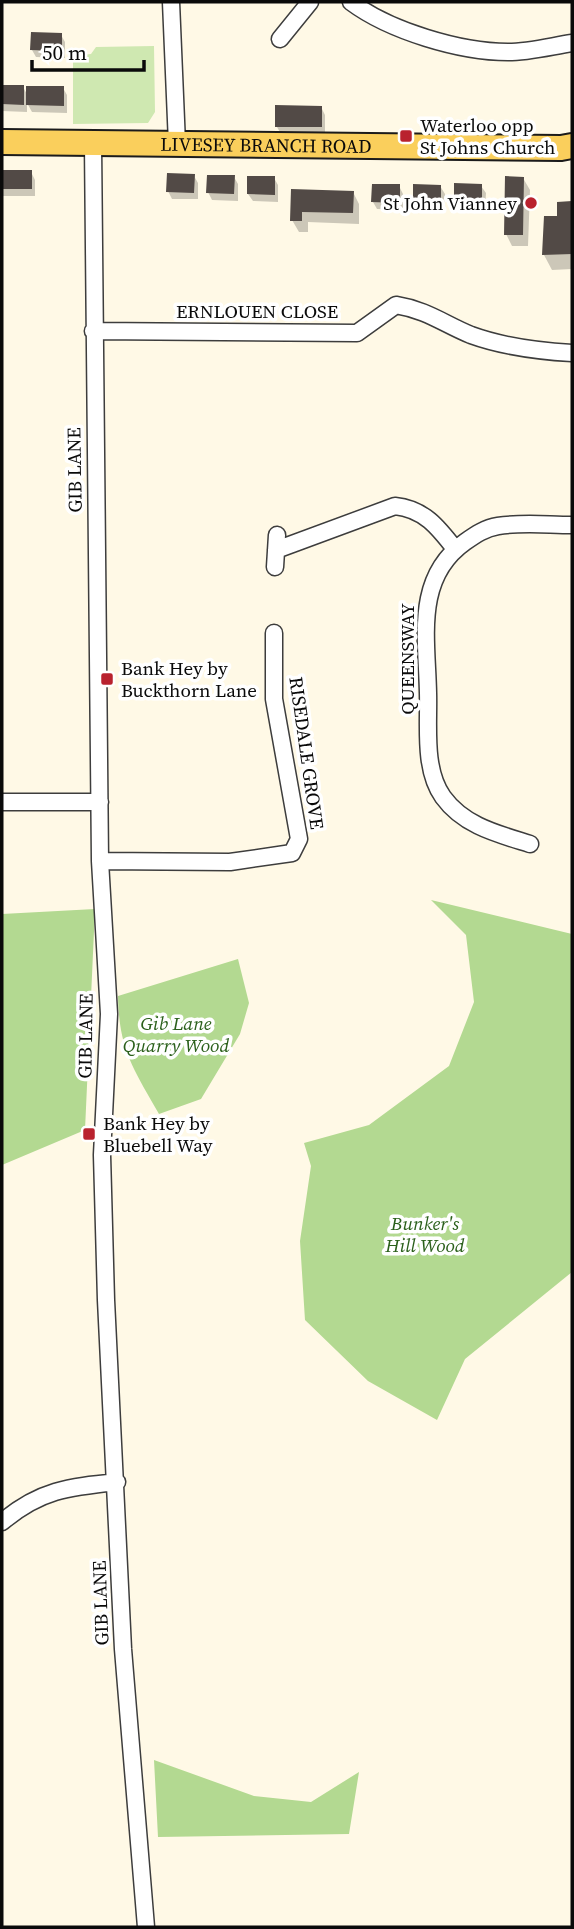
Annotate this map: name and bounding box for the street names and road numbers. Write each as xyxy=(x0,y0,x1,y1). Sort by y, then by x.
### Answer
street label: LIVESEY BRANCH ROAD xyxy=(160,131,372,159)
street label: ERNLOUEN CLOSE xyxy=(176,298,338,324)
street label: GIB LANE xyxy=(60,427,88,513)
street label: QUEENSWAY xyxy=(394,603,420,715)
street label: RISEDALE GROVE xyxy=(283,675,331,831)
street label: GIB LANE xyxy=(71,993,99,1079)
street label: GIB LANE xyxy=(86,1560,114,1646)

